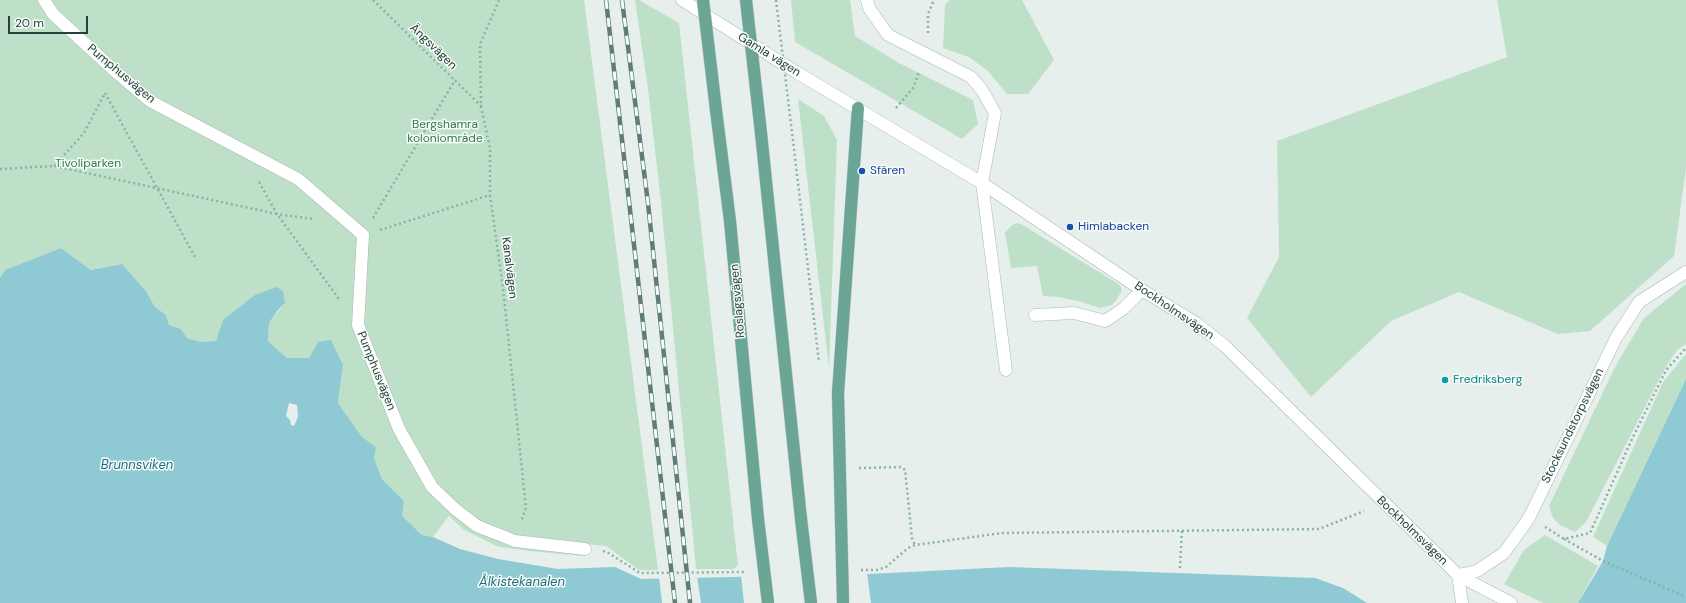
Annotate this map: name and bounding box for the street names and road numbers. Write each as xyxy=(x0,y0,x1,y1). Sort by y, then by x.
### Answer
street label: Ängsvägen xyxy=(406,21,460,73)
street label: Gamla vägen xyxy=(735,30,803,80)
street label: Pumphusvägen xyxy=(84,41,158,107)
street label: Kanalvägen xyxy=(498,236,520,300)
street label: Roslagsvägen xyxy=(728,263,748,339)
street label: Bockholmsvägen xyxy=(1131,279,1217,343)
street label: Pumphusvägen xyxy=(354,329,398,413)
street label: Stocksundstorpsvägen xyxy=(1539,366,1607,486)
street label: Bockholmsvägen xyxy=(1374,493,1450,569)

